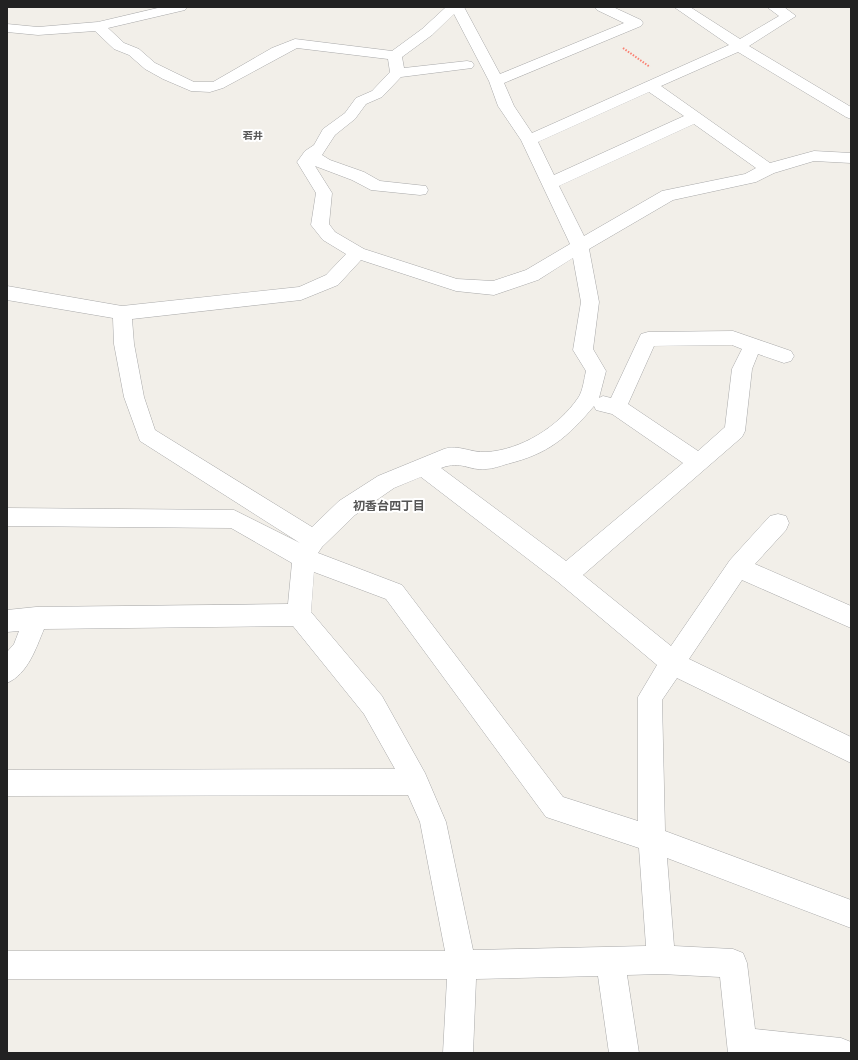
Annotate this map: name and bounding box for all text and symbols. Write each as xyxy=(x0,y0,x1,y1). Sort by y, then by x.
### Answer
district label: 若井 xyxy=(242,130,263,141)
district label: 初香台四丁目 xyxy=(353,499,425,513)

